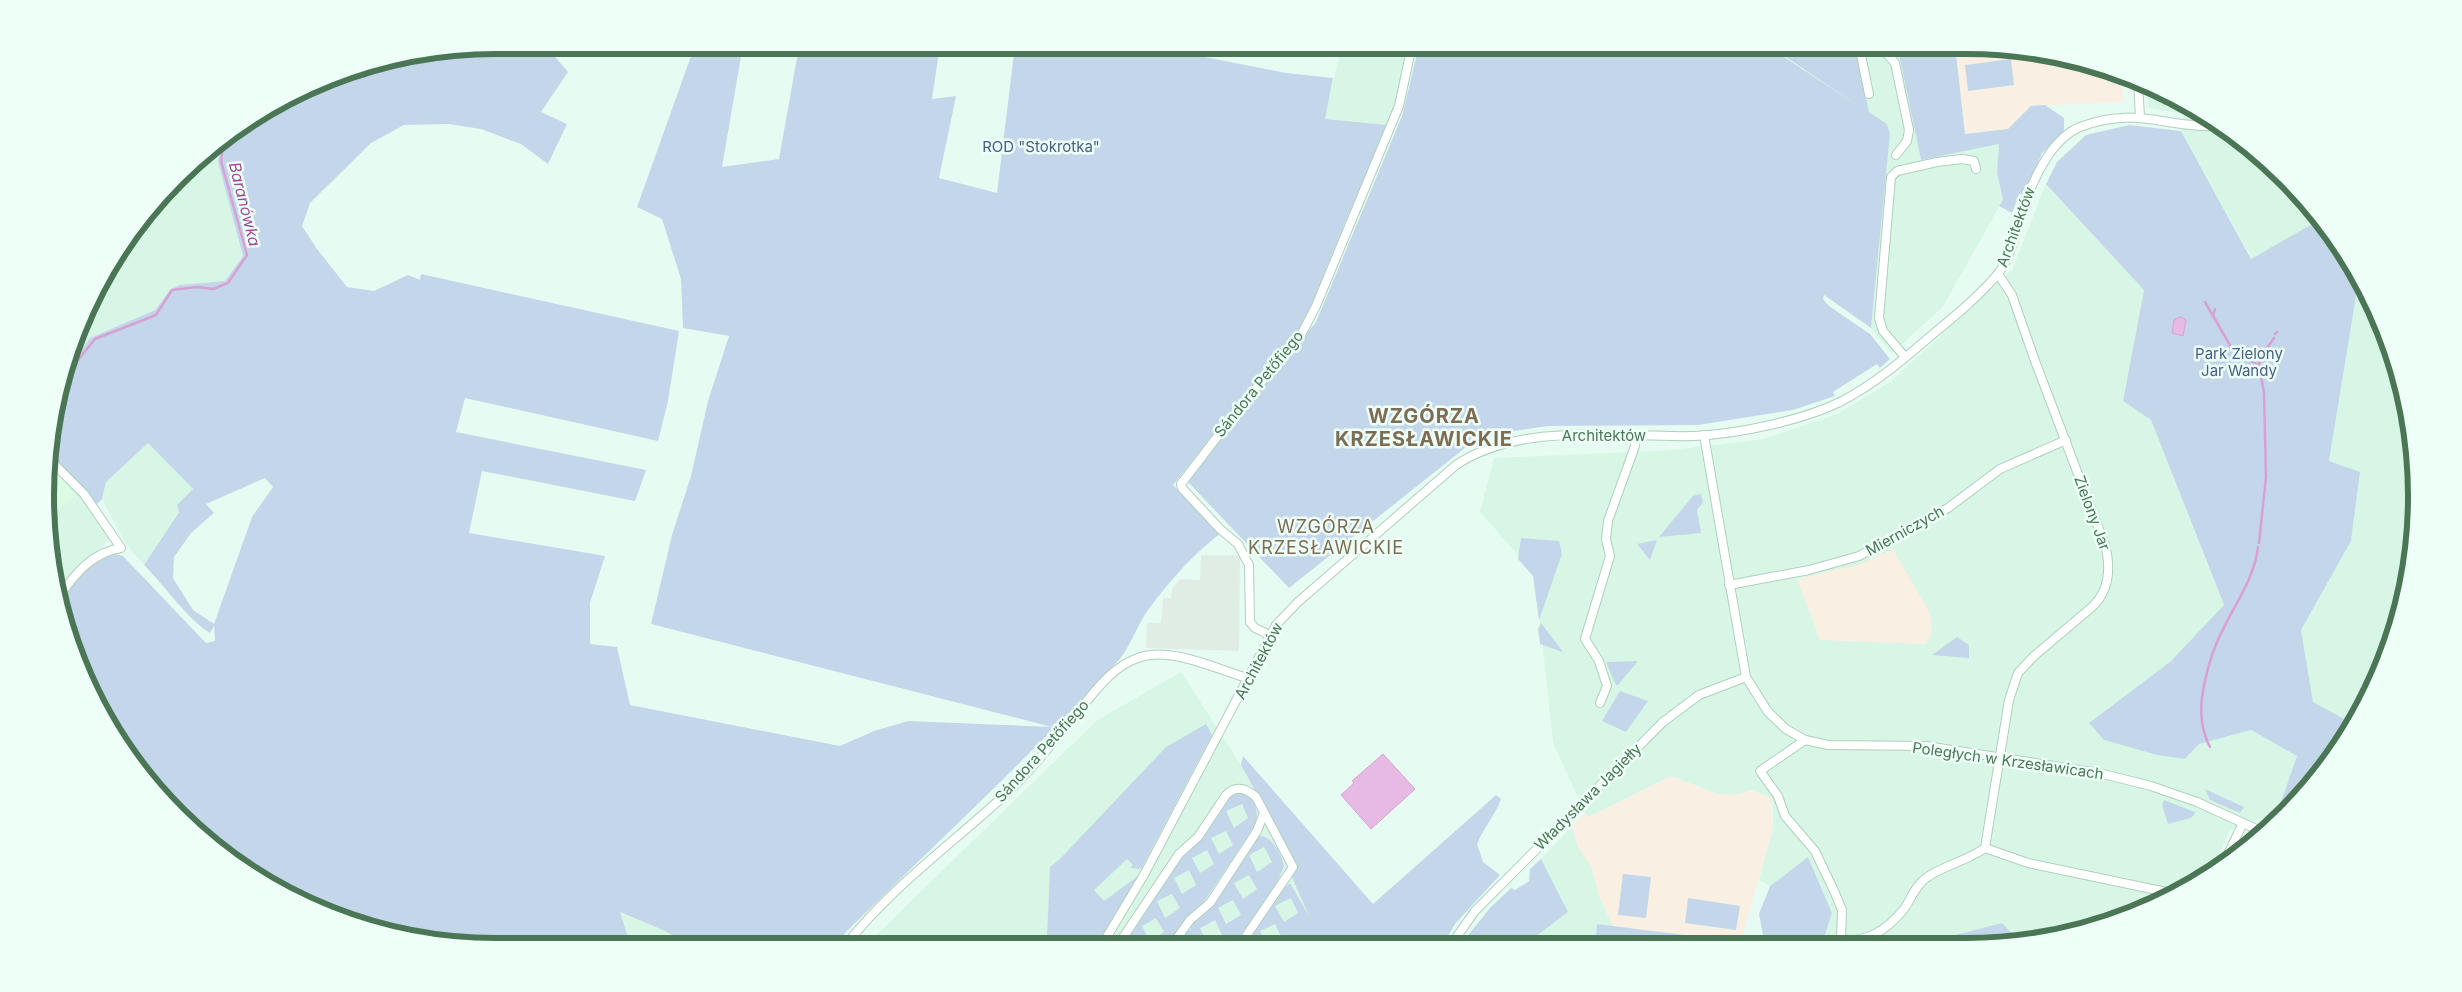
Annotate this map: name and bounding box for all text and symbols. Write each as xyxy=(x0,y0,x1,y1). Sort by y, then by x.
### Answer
park label: ROD "Stokrotka" xyxy=(982,137,1100,156)
water label: Baranówka xyxy=(225,160,265,248)
street label: Architektów xyxy=(1992,184,2039,270)
street label: Sándora Petőfiego xyxy=(1210,327,1307,441)
park label: Park Zielony Jar Wandy xyxy=(2195,344,2283,380)
district label: WZGÓRZA KRZESŁAWICKIE xyxy=(1335,403,1513,451)
street label: Architektów xyxy=(1562,426,1646,445)
street label: Zielony Jar xyxy=(2070,473,2115,553)
street label: Mierniczych xyxy=(1862,501,1947,560)
district label: WZGÓRZA KRZESŁAWICKIE xyxy=(1248,515,1404,558)
street label: Architektów xyxy=(1230,619,1287,702)
street label: Sándora Petőfiego xyxy=(991,695,1093,806)
street label: Poległych w Krzesławicach xyxy=(1911,738,2105,783)
street label: Władysława Jagiełły xyxy=(1530,739,1646,854)

